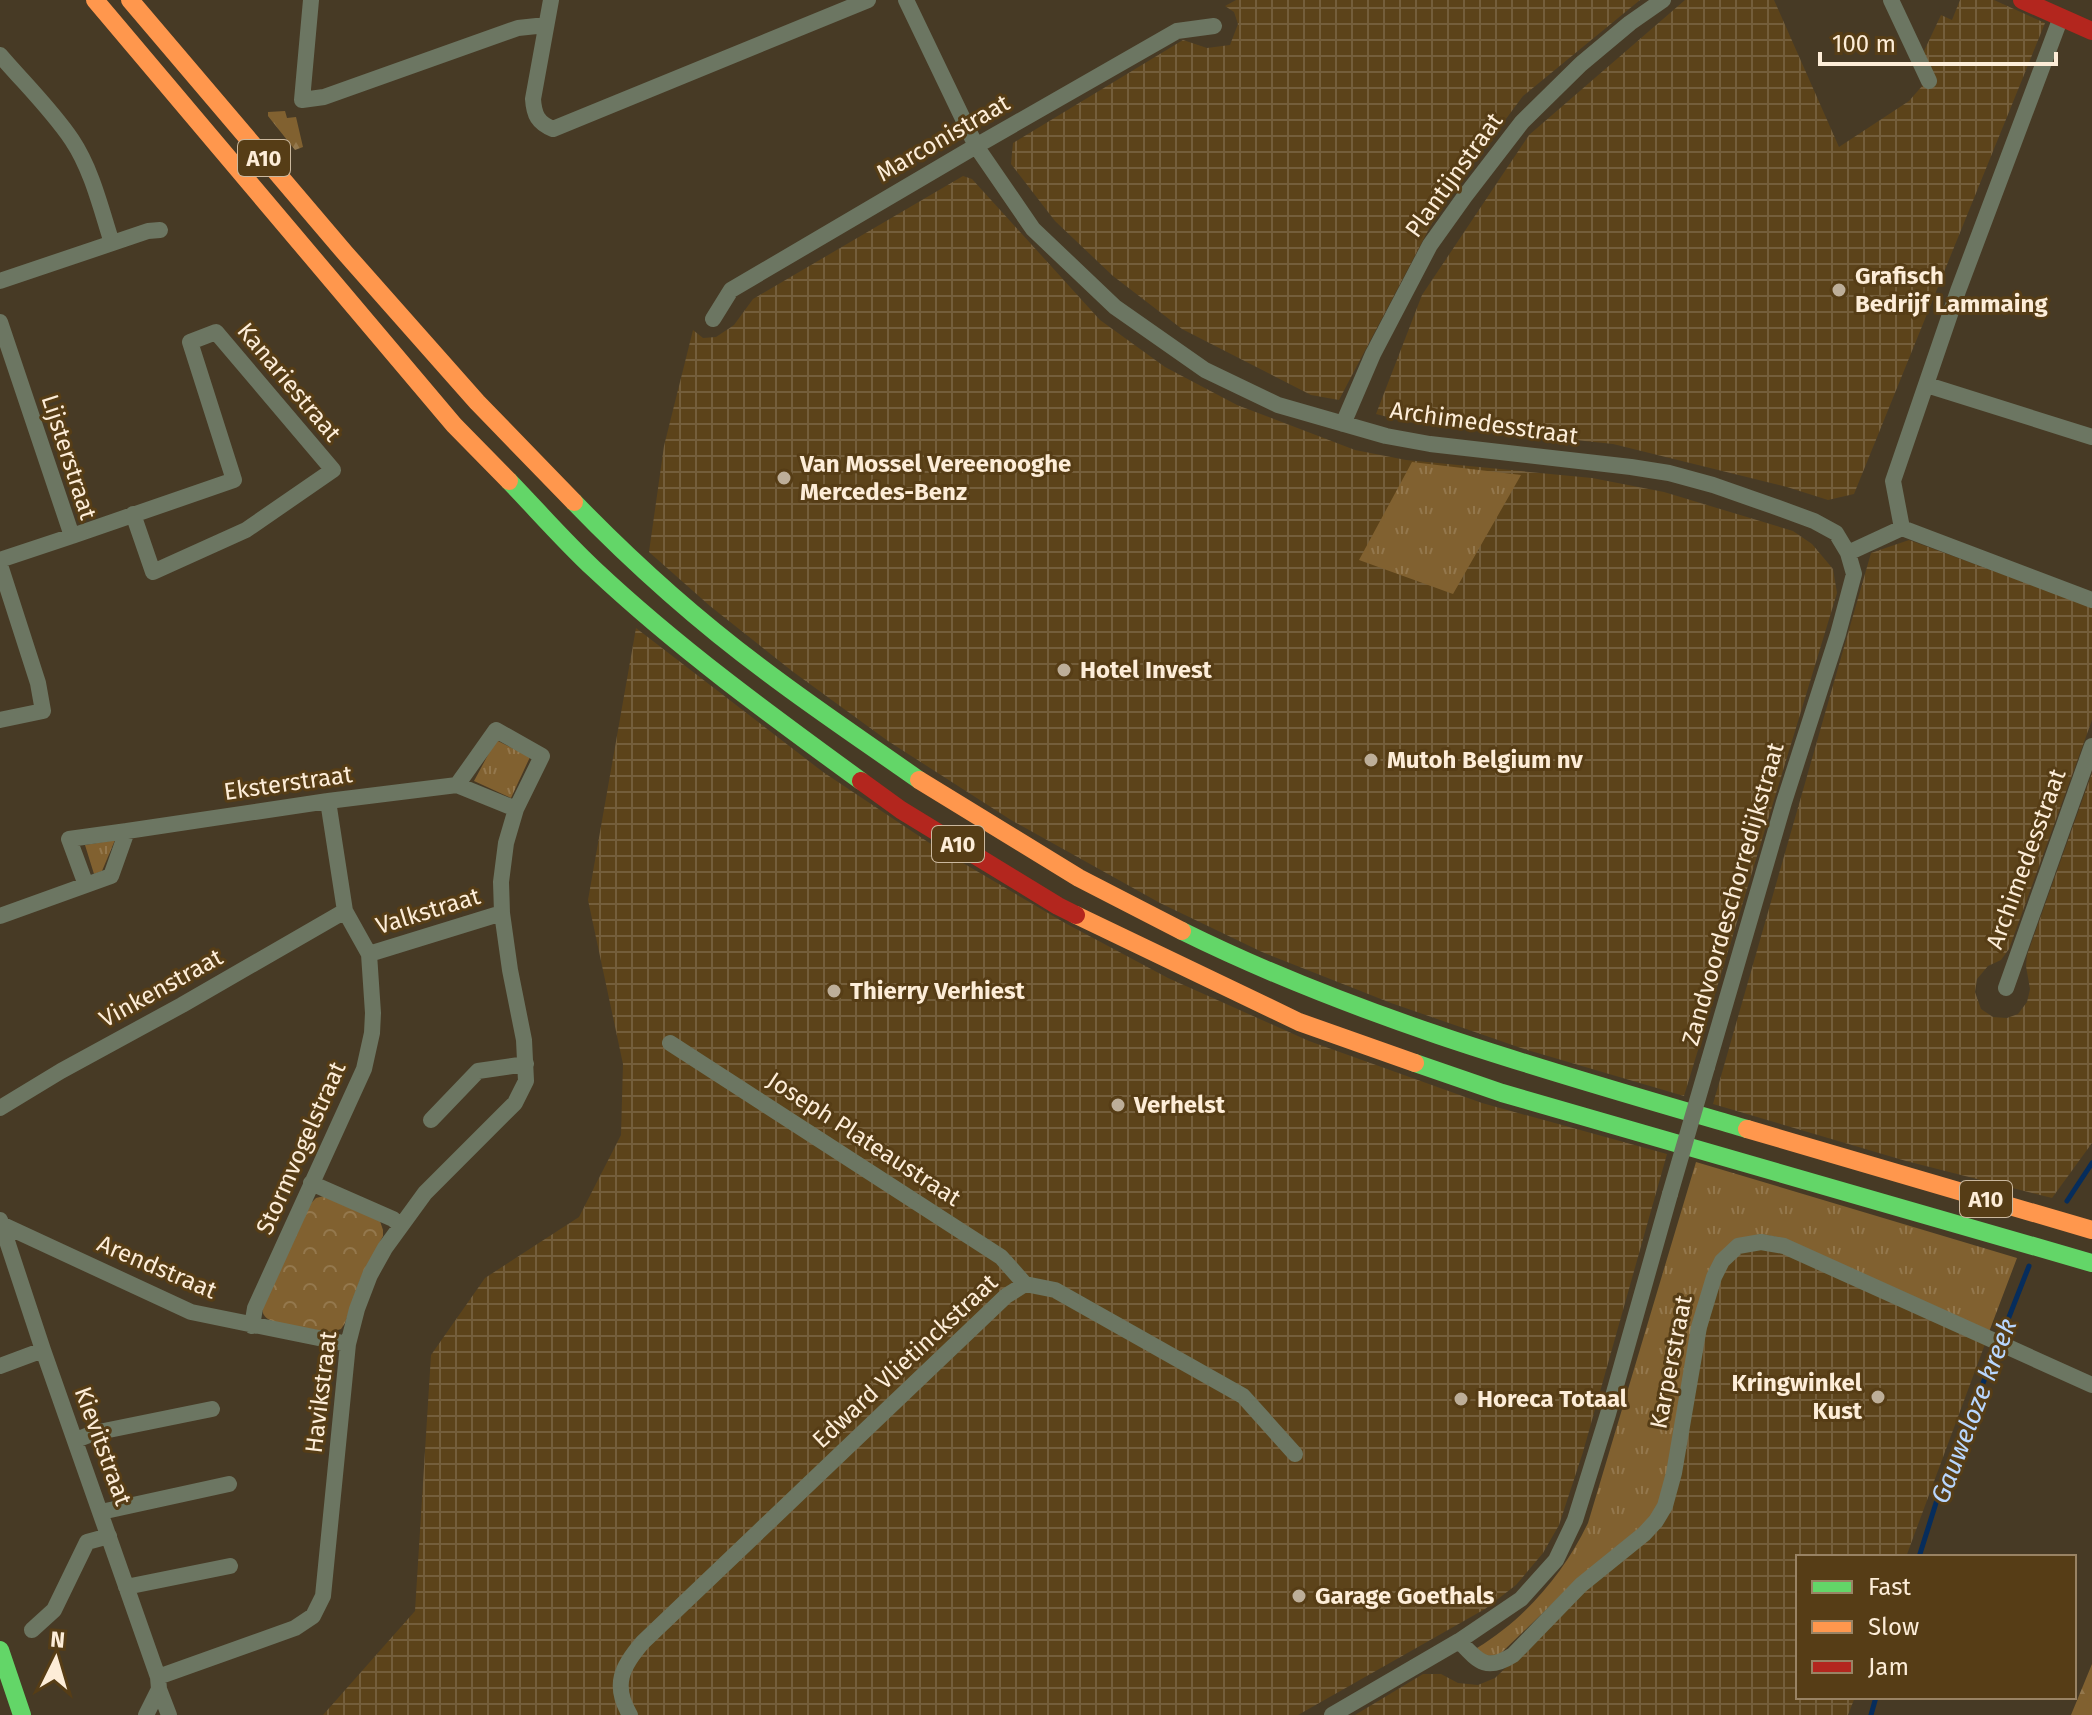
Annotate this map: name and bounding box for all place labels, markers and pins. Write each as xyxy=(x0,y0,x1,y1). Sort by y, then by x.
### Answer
place label: Grafisch Bedrijf Lammaing xyxy=(1855,262,2048,318)
marker: Grafisch Bedrijf Lammaing xyxy=(1830,281,1848,299)
place label: Van Mossel Vereenooghe Mercedes-Benz xyxy=(799,450,1071,506)
marker: Van Mossel Vereenooghe Mercedes-Benz xyxy=(775,469,793,487)
place label: Hotel Invest xyxy=(1080,656,1213,684)
marker: Hotel Invest xyxy=(1055,661,1073,679)
place label: Mutoh Belgium nv xyxy=(1387,746,1584,774)
marker: Mutoh Belgium nv xyxy=(1362,751,1380,769)
place label: Thierry Verhiest xyxy=(850,977,1026,1005)
marker: Thierry Verhiest xyxy=(825,982,843,1000)
place label: Verhelst xyxy=(1133,1091,1226,1119)
marker: Verhelst xyxy=(1109,1096,1127,1114)
place label: Kringwinkel Kust xyxy=(1731,1369,1863,1425)
place label: Horeca Totaal xyxy=(1477,1385,1628,1413)
marker: Kringwinkel Kust xyxy=(1869,1388,1887,1406)
marker: Horeca Totaal xyxy=(1452,1390,1470,1408)
place label: Garage Goethals xyxy=(1315,1582,1495,1610)
marker: Garage Goethals xyxy=(1290,1587,1308,1605)

